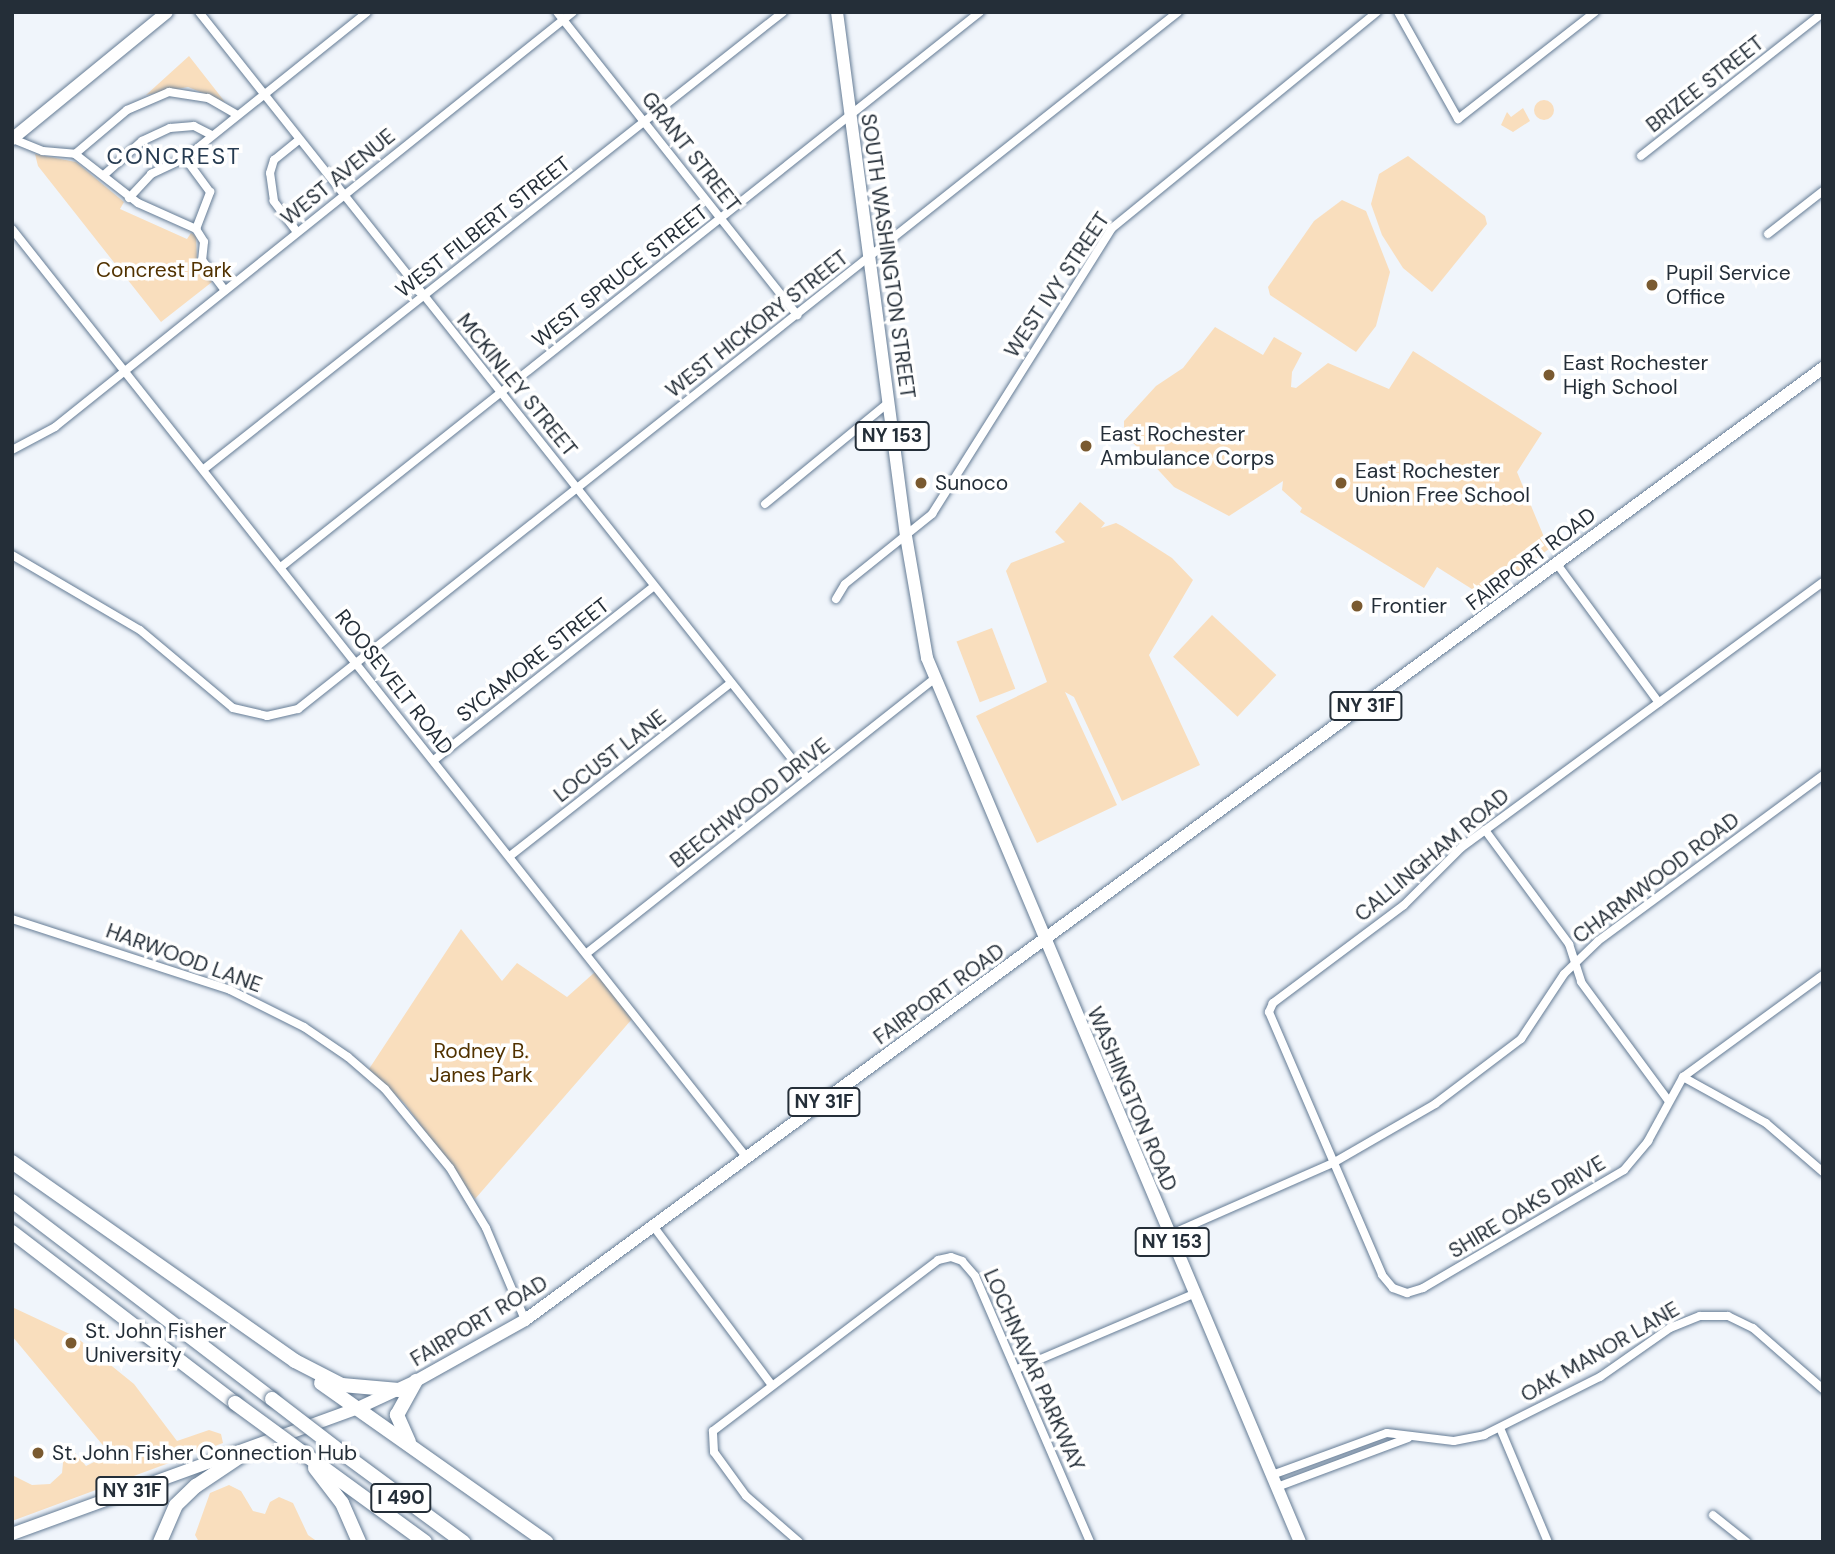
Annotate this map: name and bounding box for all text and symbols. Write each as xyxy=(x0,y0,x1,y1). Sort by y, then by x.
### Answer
street label: BRIZEE STREET xyxy=(1641,30,1769,138)
street label: GRANT STREET xyxy=(636,87,746,217)
street label: SOUTH WASHINGTON STREET xyxy=(856,112,920,400)
street label: WEST AVENUE xyxy=(276,123,400,231)
district label: CONCREST xyxy=(107,142,241,170)
street label: WEST FILBERT STREET xyxy=(391,151,575,303)
street label: WEST SPRUCE STREET xyxy=(527,200,713,352)
street label: WEST IVY STREET xyxy=(999,208,1115,362)
street label: WEST HICKORY STREET xyxy=(661,245,853,403)
park label: Concrest Park xyxy=(96,257,232,283)
place label: Pupil Service Office xyxy=(1666,260,1791,310)
marker: Pupil Service Office xyxy=(1644,277,1660,293)
street label: MCKINLEY STREET xyxy=(452,308,582,462)
place label: East Rochester High School xyxy=(1563,350,1708,400)
marker: East Rochester High School xyxy=(1541,367,1557,383)
road number: NY 153 xyxy=(854,420,931,452)
place label: East Rochester Ambulance Corps xyxy=(1100,421,1274,471)
marker: East Rochester Ambulance Corps xyxy=(1078,438,1094,454)
place label: East Rochester Union Free School xyxy=(1355,458,1530,508)
place label: Sunoco xyxy=(935,470,1008,496)
marker: Sunoco xyxy=(913,475,929,491)
marker: East Rochester Union Free School xyxy=(1333,475,1349,491)
street label: FAIRPORT ROAD xyxy=(1461,502,1601,616)
street label: SYCAMORE STREET xyxy=(452,593,614,727)
place label: Frontier xyxy=(1371,593,1447,619)
marker: Frontier xyxy=(1349,598,1365,614)
street label: ROOSEVELT ROAD xyxy=(330,604,458,760)
road number: NY 31F xyxy=(1329,691,1403,722)
street label: LOCUST LANE xyxy=(549,704,671,808)
street label: BEECHWOOD DRIVE xyxy=(665,733,835,873)
street label: CALLINGHAM ROAD xyxy=(1350,783,1514,927)
street label: CHARMWOOD ROAD xyxy=(1568,807,1744,949)
street label: HARWOOD LANE xyxy=(103,918,265,998)
street label: FAIRPORT ROAD xyxy=(869,938,1009,1050)
street label: WASHINGTON ROAD xyxy=(1082,1003,1182,1195)
park label: Rodney B. Janes Park xyxy=(429,1038,533,1088)
road number: NY 31F xyxy=(787,1086,861,1118)
street label: SHIRE OAKS DRIVE xyxy=(1444,1150,1610,1264)
road number: NY 153 xyxy=(1134,1226,1210,1258)
street label: LOCHNAVAR PARKWAY xyxy=(978,1265,1090,1475)
street label: FAIRPORT ROAD xyxy=(406,1270,552,1372)
street label: OAK MANOR LANE xyxy=(1516,1296,1684,1408)
place label: St. John Fisher University xyxy=(85,1318,226,1368)
marker: St. John Fisher University xyxy=(63,1335,79,1351)
place label: St. John Fisher Connection Hub xyxy=(52,1440,357,1466)
marker: St. John Fisher Connection Hub xyxy=(30,1445,46,1461)
road number: NY 31F xyxy=(95,1476,169,1506)
road number: I 490 xyxy=(370,1482,432,1514)

